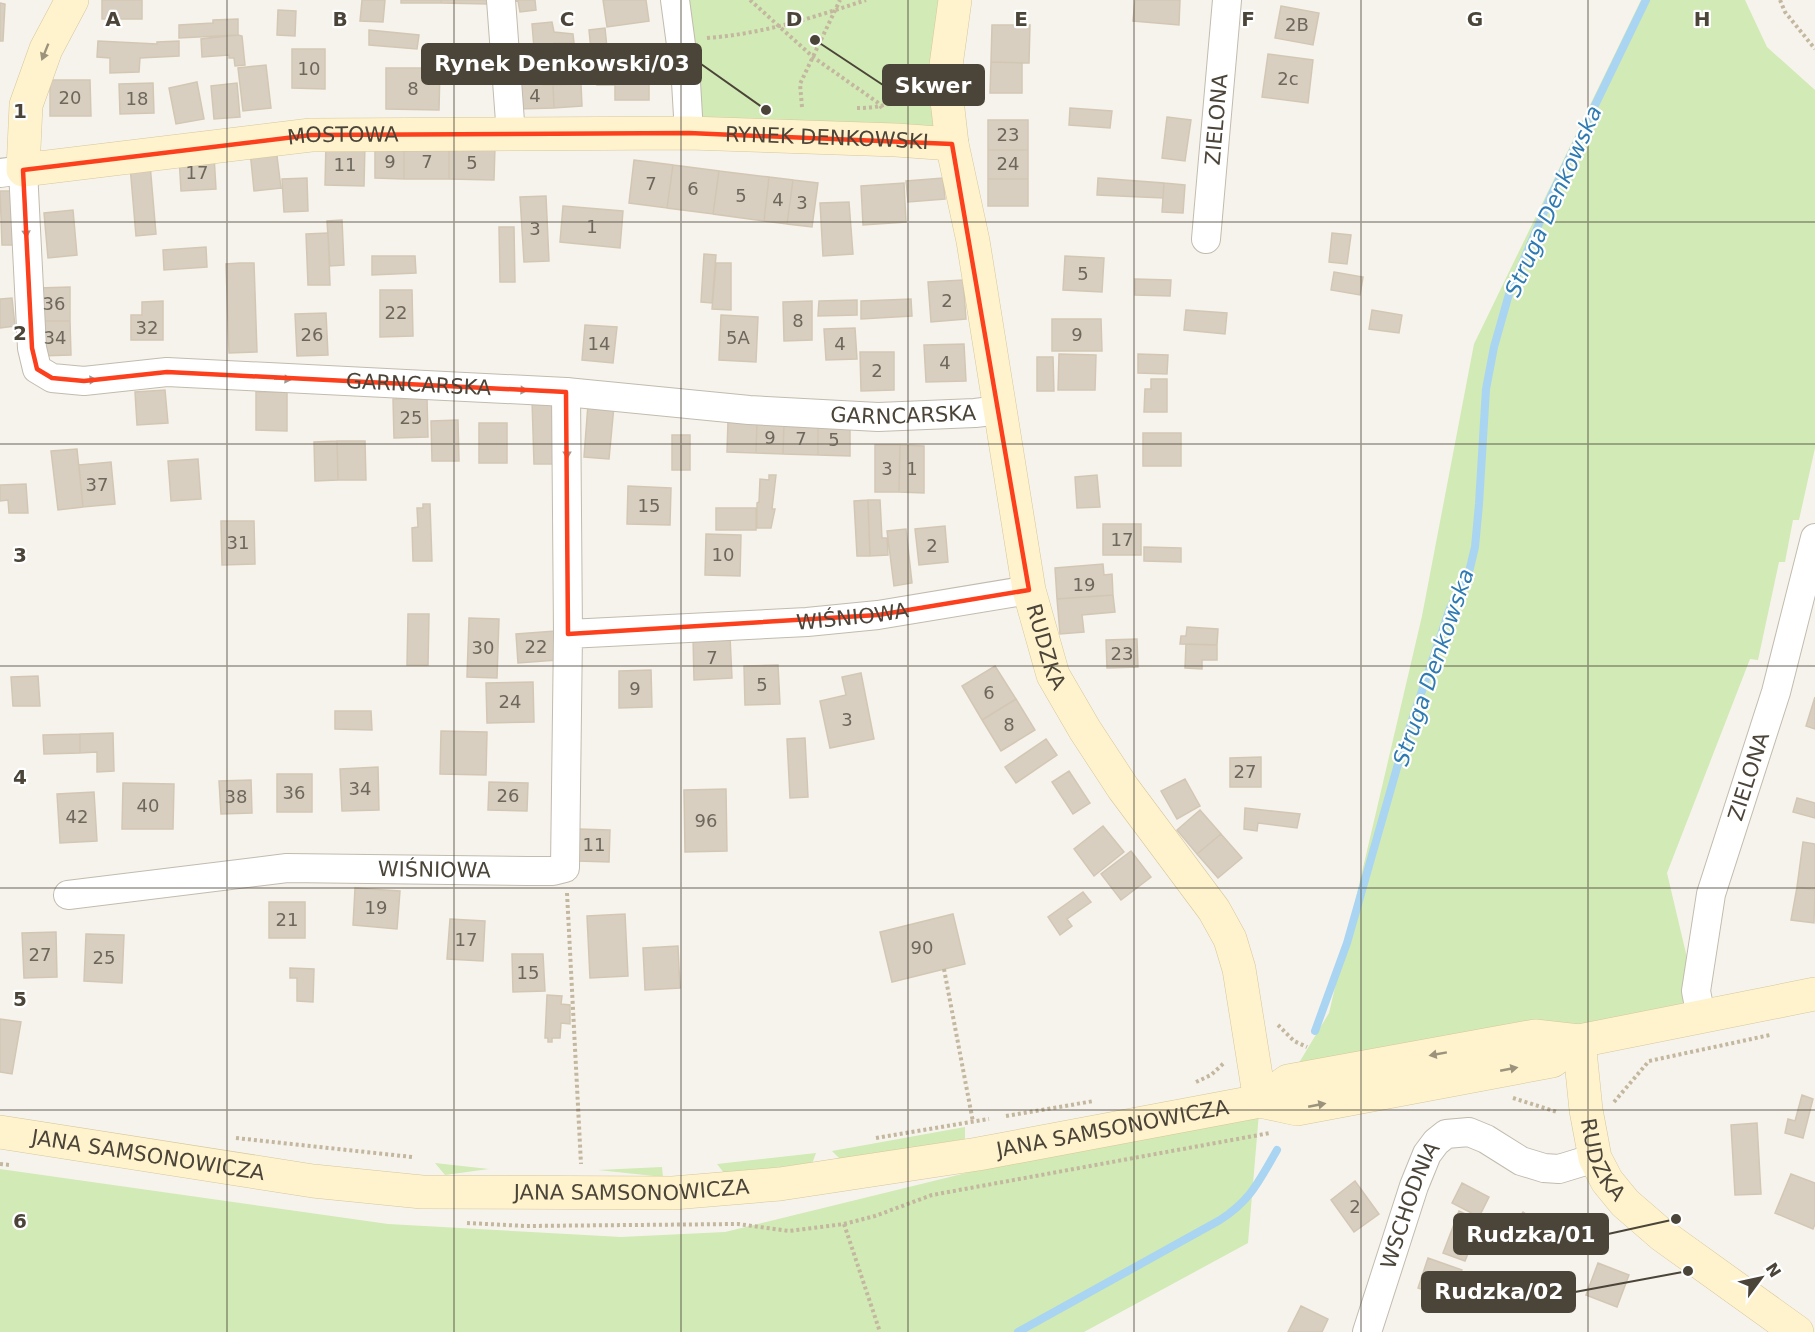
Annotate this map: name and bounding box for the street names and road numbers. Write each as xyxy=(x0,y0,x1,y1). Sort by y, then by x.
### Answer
street label: ZIELONA xyxy=(1201,72,1233,166)
street label: RYNEK DENKOWSKI xyxy=(724,122,930,154)
street label: MOSTOWA xyxy=(286,123,399,150)
street label: GARNCARSKA xyxy=(345,369,493,400)
street label: GARNCARSKA xyxy=(830,401,977,429)
street label: WIŚNIOWA xyxy=(796,598,911,635)
street label: RUDZKA xyxy=(1021,601,1071,694)
street label: ZIELONA xyxy=(1723,729,1774,824)
street label: WIŚNIOWA xyxy=(378,856,491,883)
street label: JANA SAMSONOWICZA xyxy=(993,1095,1231,1163)
street label: RUDZKA xyxy=(1576,1116,1631,1206)
street label: JANA SAMSONOWICZA xyxy=(28,1125,267,1185)
street label: WSCHODNIA xyxy=(1376,1136,1445,1272)
street label: JANA SAMSONOWICZA xyxy=(512,1175,751,1205)

